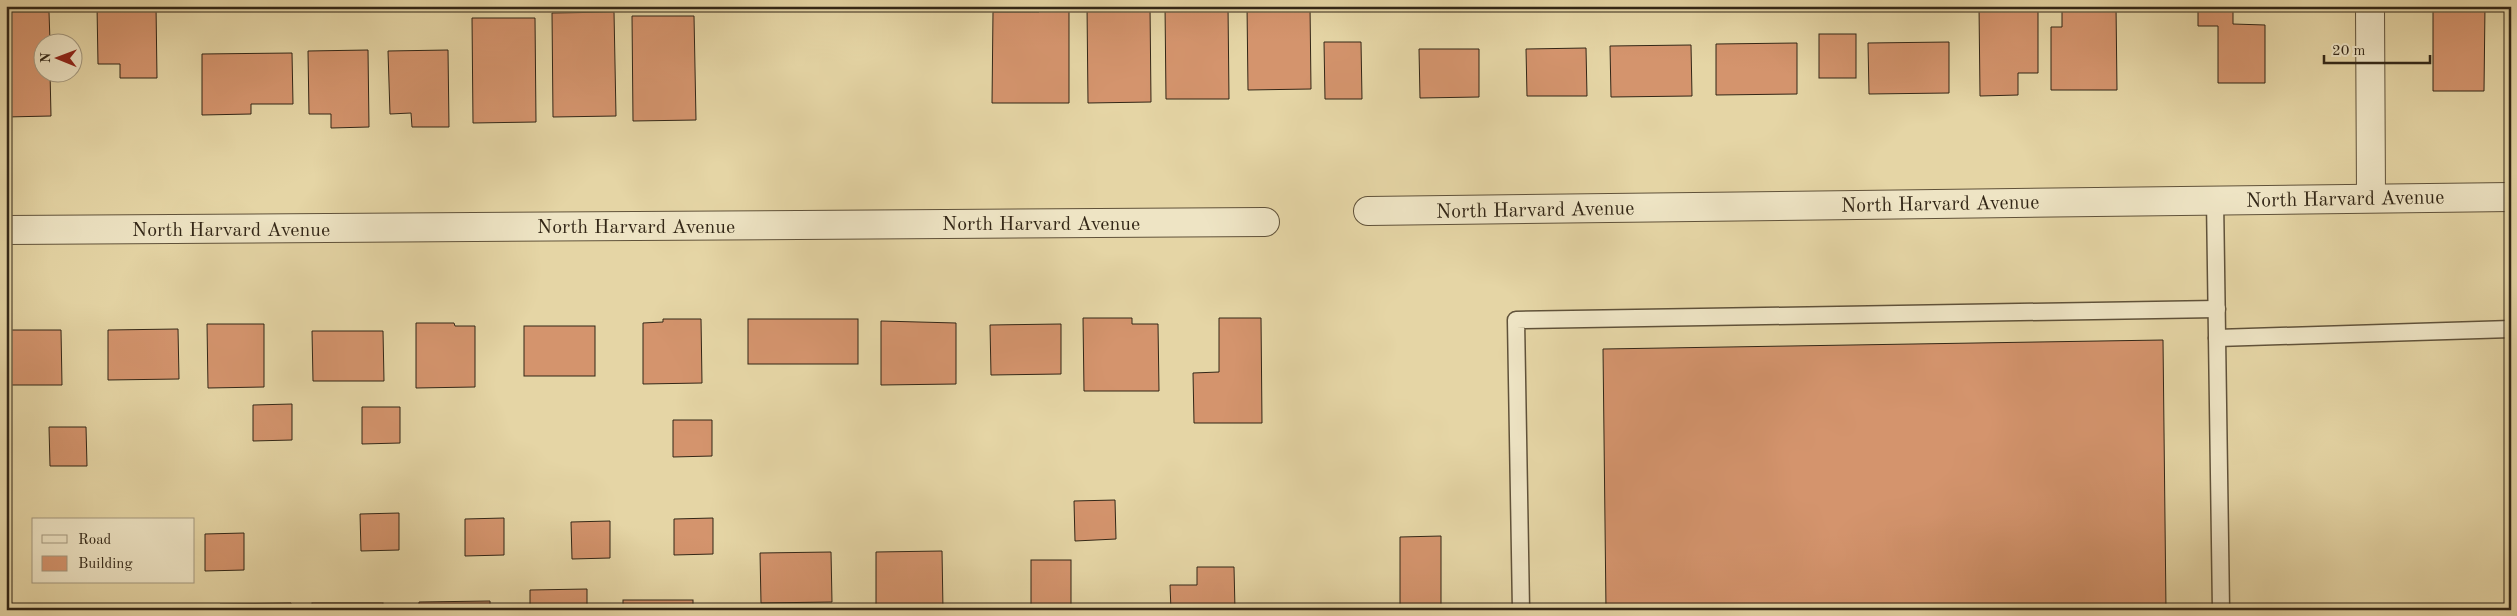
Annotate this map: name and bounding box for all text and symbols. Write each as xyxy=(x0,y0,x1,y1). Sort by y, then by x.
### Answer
north arrow xyxy=(32,32,82,82)
scale bar xyxy=(2324,32,2431,64)
text: 20 m xyxy=(2332,44,2366,59)
text: N xyxy=(39,52,53,63)
street label: North Harvard Avenue xyxy=(2246,188,2444,212)
street label: North Harvard Avenue xyxy=(1841,193,2039,217)
street label: North Harvard Avenue xyxy=(1436,199,1634,223)
street label: North Harvard Avenue xyxy=(942,215,1140,235)
street label: North Harvard Avenue xyxy=(537,218,735,238)
street label: North Harvard Avenue xyxy=(132,221,330,241)
legend xyxy=(32,518,195,584)
text: Road xyxy=(78,533,112,548)
text: Building xyxy=(78,557,133,572)

